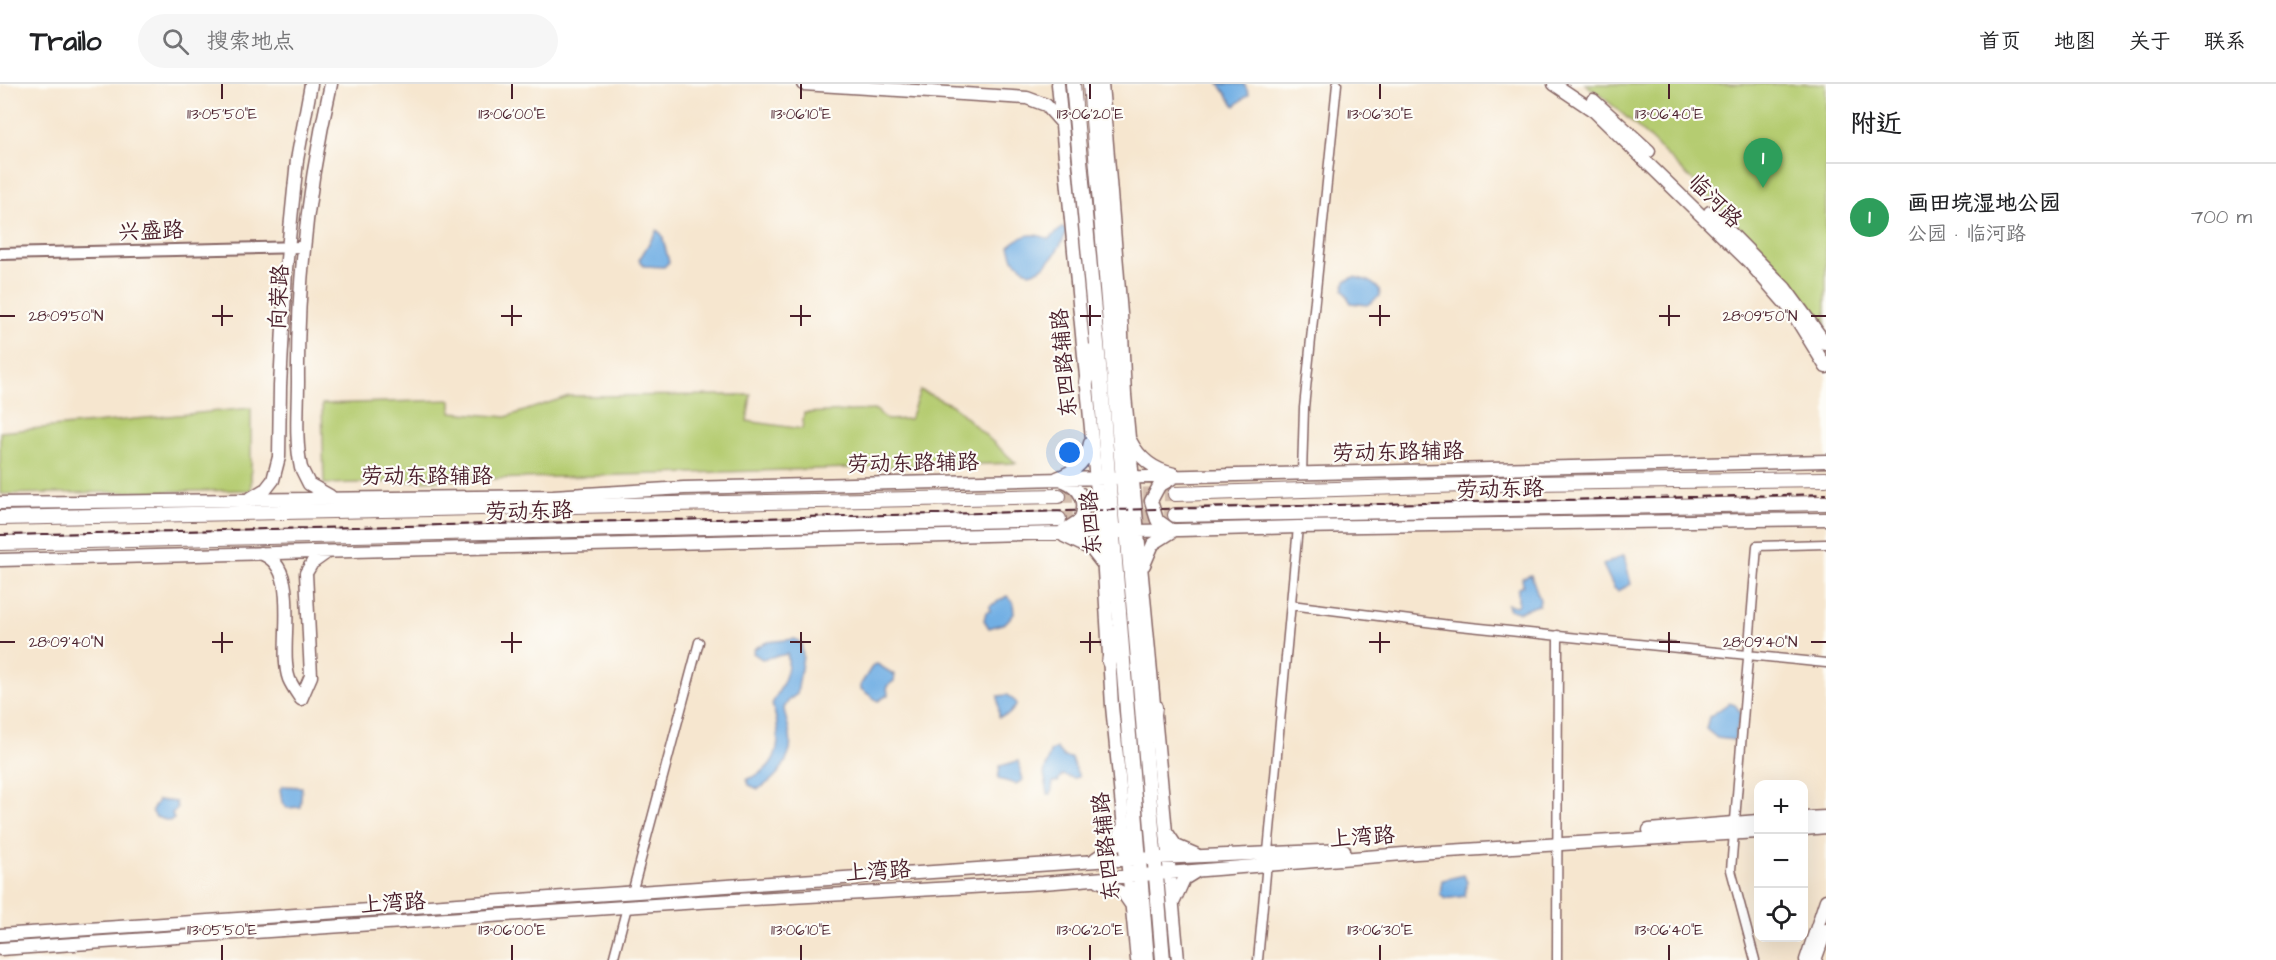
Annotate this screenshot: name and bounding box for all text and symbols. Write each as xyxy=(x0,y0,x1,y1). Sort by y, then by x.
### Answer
search box xyxy=(138,14,558,68)
text: Trailo xyxy=(30,22,102,61)
icon: search xyxy=(159,25,192,58)
text: 搜索地点 xyxy=(207,26,295,57)
text: 首页 xyxy=(1979,27,2021,56)
text: 地图 xyxy=(2054,27,2096,56)
text: 关于 xyxy=(2129,27,2171,56)
text: 联系 xyxy=(2204,27,2246,56)
text: 113°05'50"E xyxy=(187,104,257,125)
text: 113°06'00"E xyxy=(478,104,546,125)
text: 113°06'10"E xyxy=(771,104,831,125)
text: 113°06'20"E xyxy=(1057,104,1123,125)
text: 113°06'30"E xyxy=(1347,104,1413,125)
text: 113°06'40"E xyxy=(1635,104,1703,125)
text: 附近 xyxy=(1850,106,1902,142)
pin: 1 xyxy=(1744,138,1782,188)
street label: 临河路 xyxy=(1681,167,1749,235)
text: 画田垸湿地公园 xyxy=(1907,188,2061,219)
text: 1 xyxy=(1868,203,1871,231)
text: 700 m xyxy=(2191,203,2252,231)
street label: 兴盛路 xyxy=(118,215,185,248)
text: 公园 · 临河路 xyxy=(1907,220,2026,248)
street label: 向荣路 xyxy=(262,263,297,331)
text: 28°09'50"N xyxy=(28,306,104,327)
text: 28°09'50"N xyxy=(1722,306,1798,327)
street label: 东四路辅路 xyxy=(1044,307,1085,419)
street label: 劳动东路辅路 xyxy=(1332,436,1464,469)
your location xyxy=(1055,438,1084,467)
street label: 劳动东路辅路 xyxy=(847,447,979,480)
street label: 劳动东路辅路 xyxy=(361,461,493,492)
street label: 劳动东路 xyxy=(1456,473,1544,506)
street label: 东四路 xyxy=(1074,489,1109,557)
street label: 劳动东路 xyxy=(485,495,573,528)
text: 28°09'40"N xyxy=(29,632,103,653)
text: 28°09'40"N xyxy=(1723,632,1797,653)
map controls xyxy=(1754,780,1808,942)
button: + xyxy=(1754,780,1808,834)
street label: 东四路辅路 xyxy=(1085,791,1128,903)
street label: 上湾路 xyxy=(1328,820,1396,855)
button: − xyxy=(1754,834,1808,888)
street label: 上湾路 xyxy=(844,854,912,889)
street label: 上湾路 xyxy=(359,886,427,921)
button: locate xyxy=(1754,888,1808,942)
text: 113°05'50"E xyxy=(187,920,257,941)
text: 113°06'00"E xyxy=(478,920,546,941)
text: 113°06'10"E xyxy=(771,920,831,941)
text: 113°06'20"E xyxy=(1057,920,1123,941)
text: 113°06'30"E xyxy=(1347,920,1413,941)
text: 113°06'40"E xyxy=(1635,920,1703,941)

